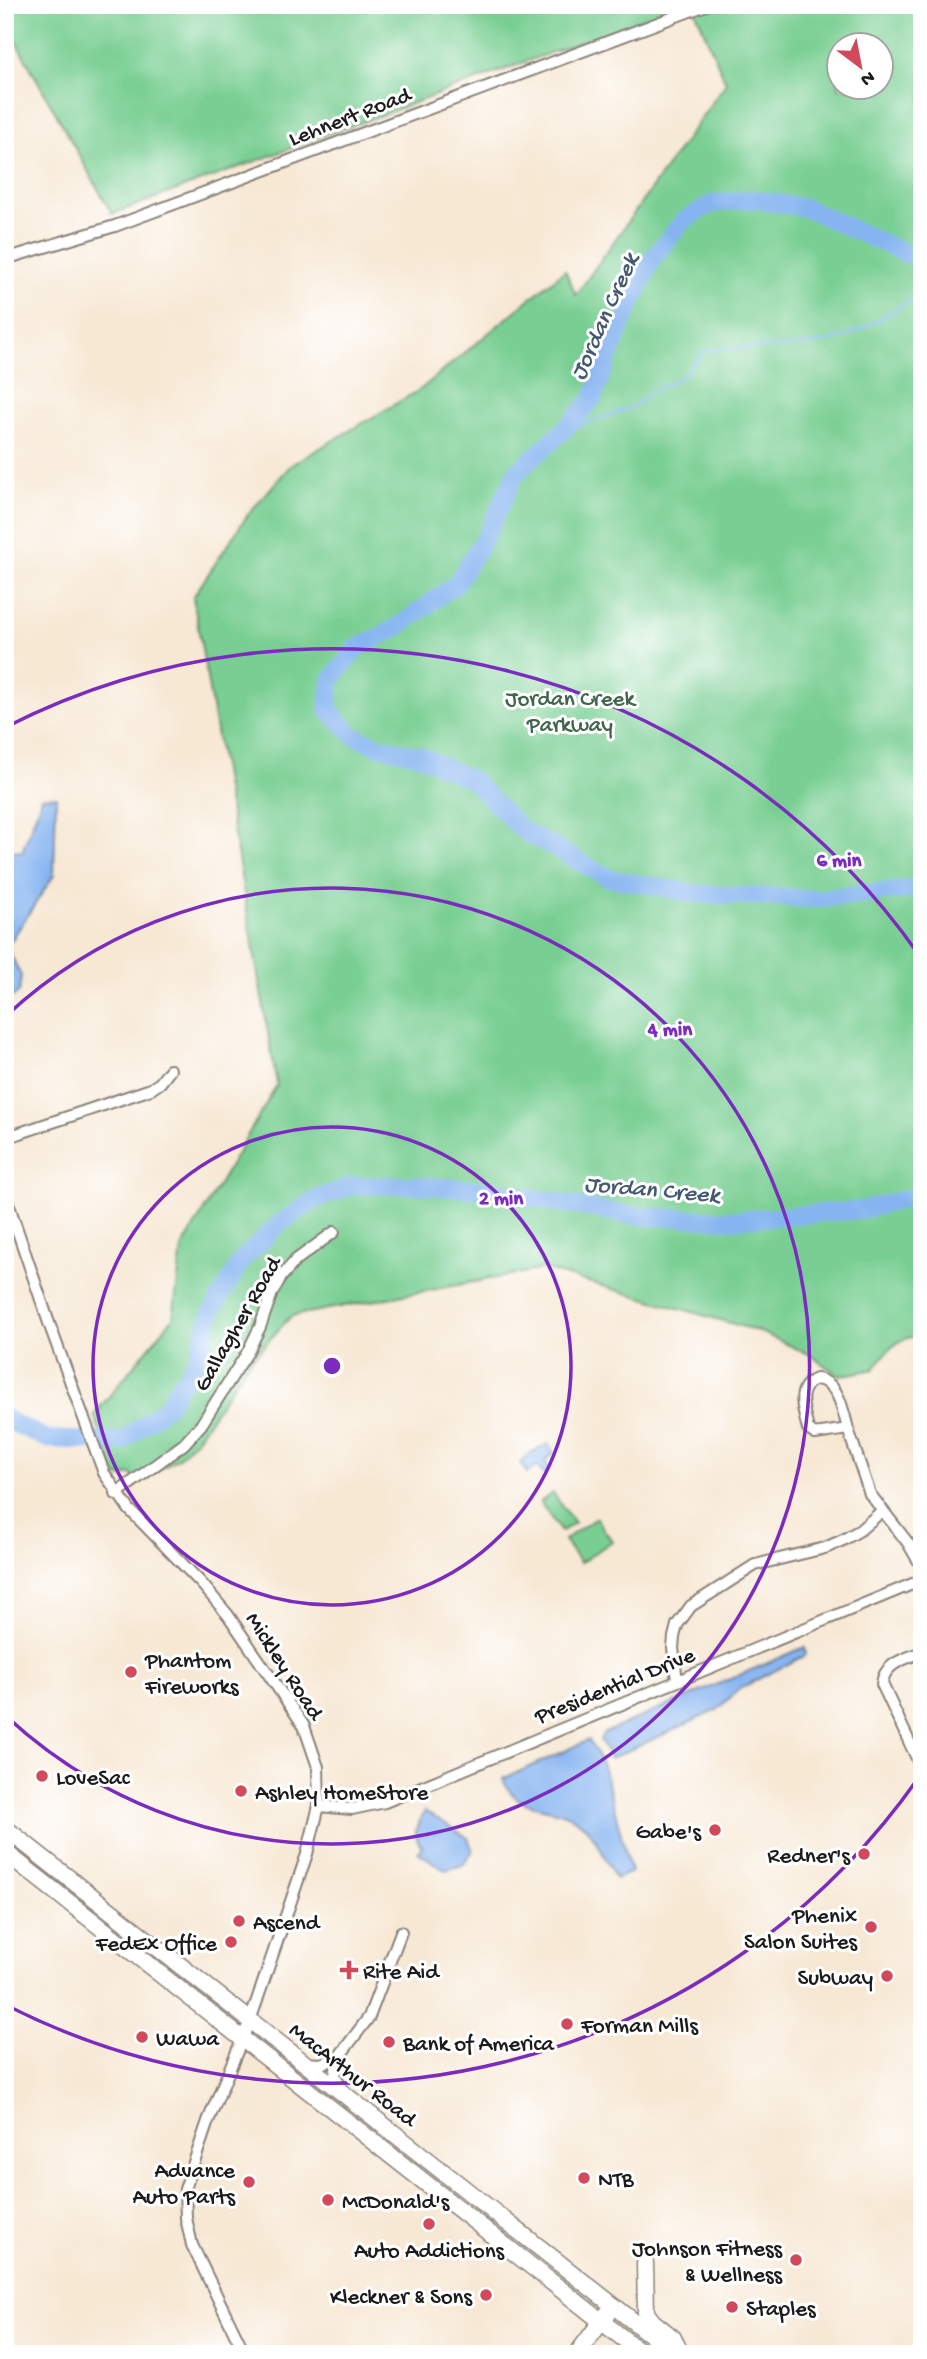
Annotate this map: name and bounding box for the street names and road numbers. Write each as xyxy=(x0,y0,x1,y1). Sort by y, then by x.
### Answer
street label: Lehnert Road xyxy=(285,82,417,154)
street label: Gallagher Road xyxy=(190,1251,289,1397)
street label: Mickley Road xyxy=(238,1608,329,1727)
street label: Presidential Drive xyxy=(530,1642,700,1732)
street label: MacArthur Road xyxy=(283,2018,422,2135)

